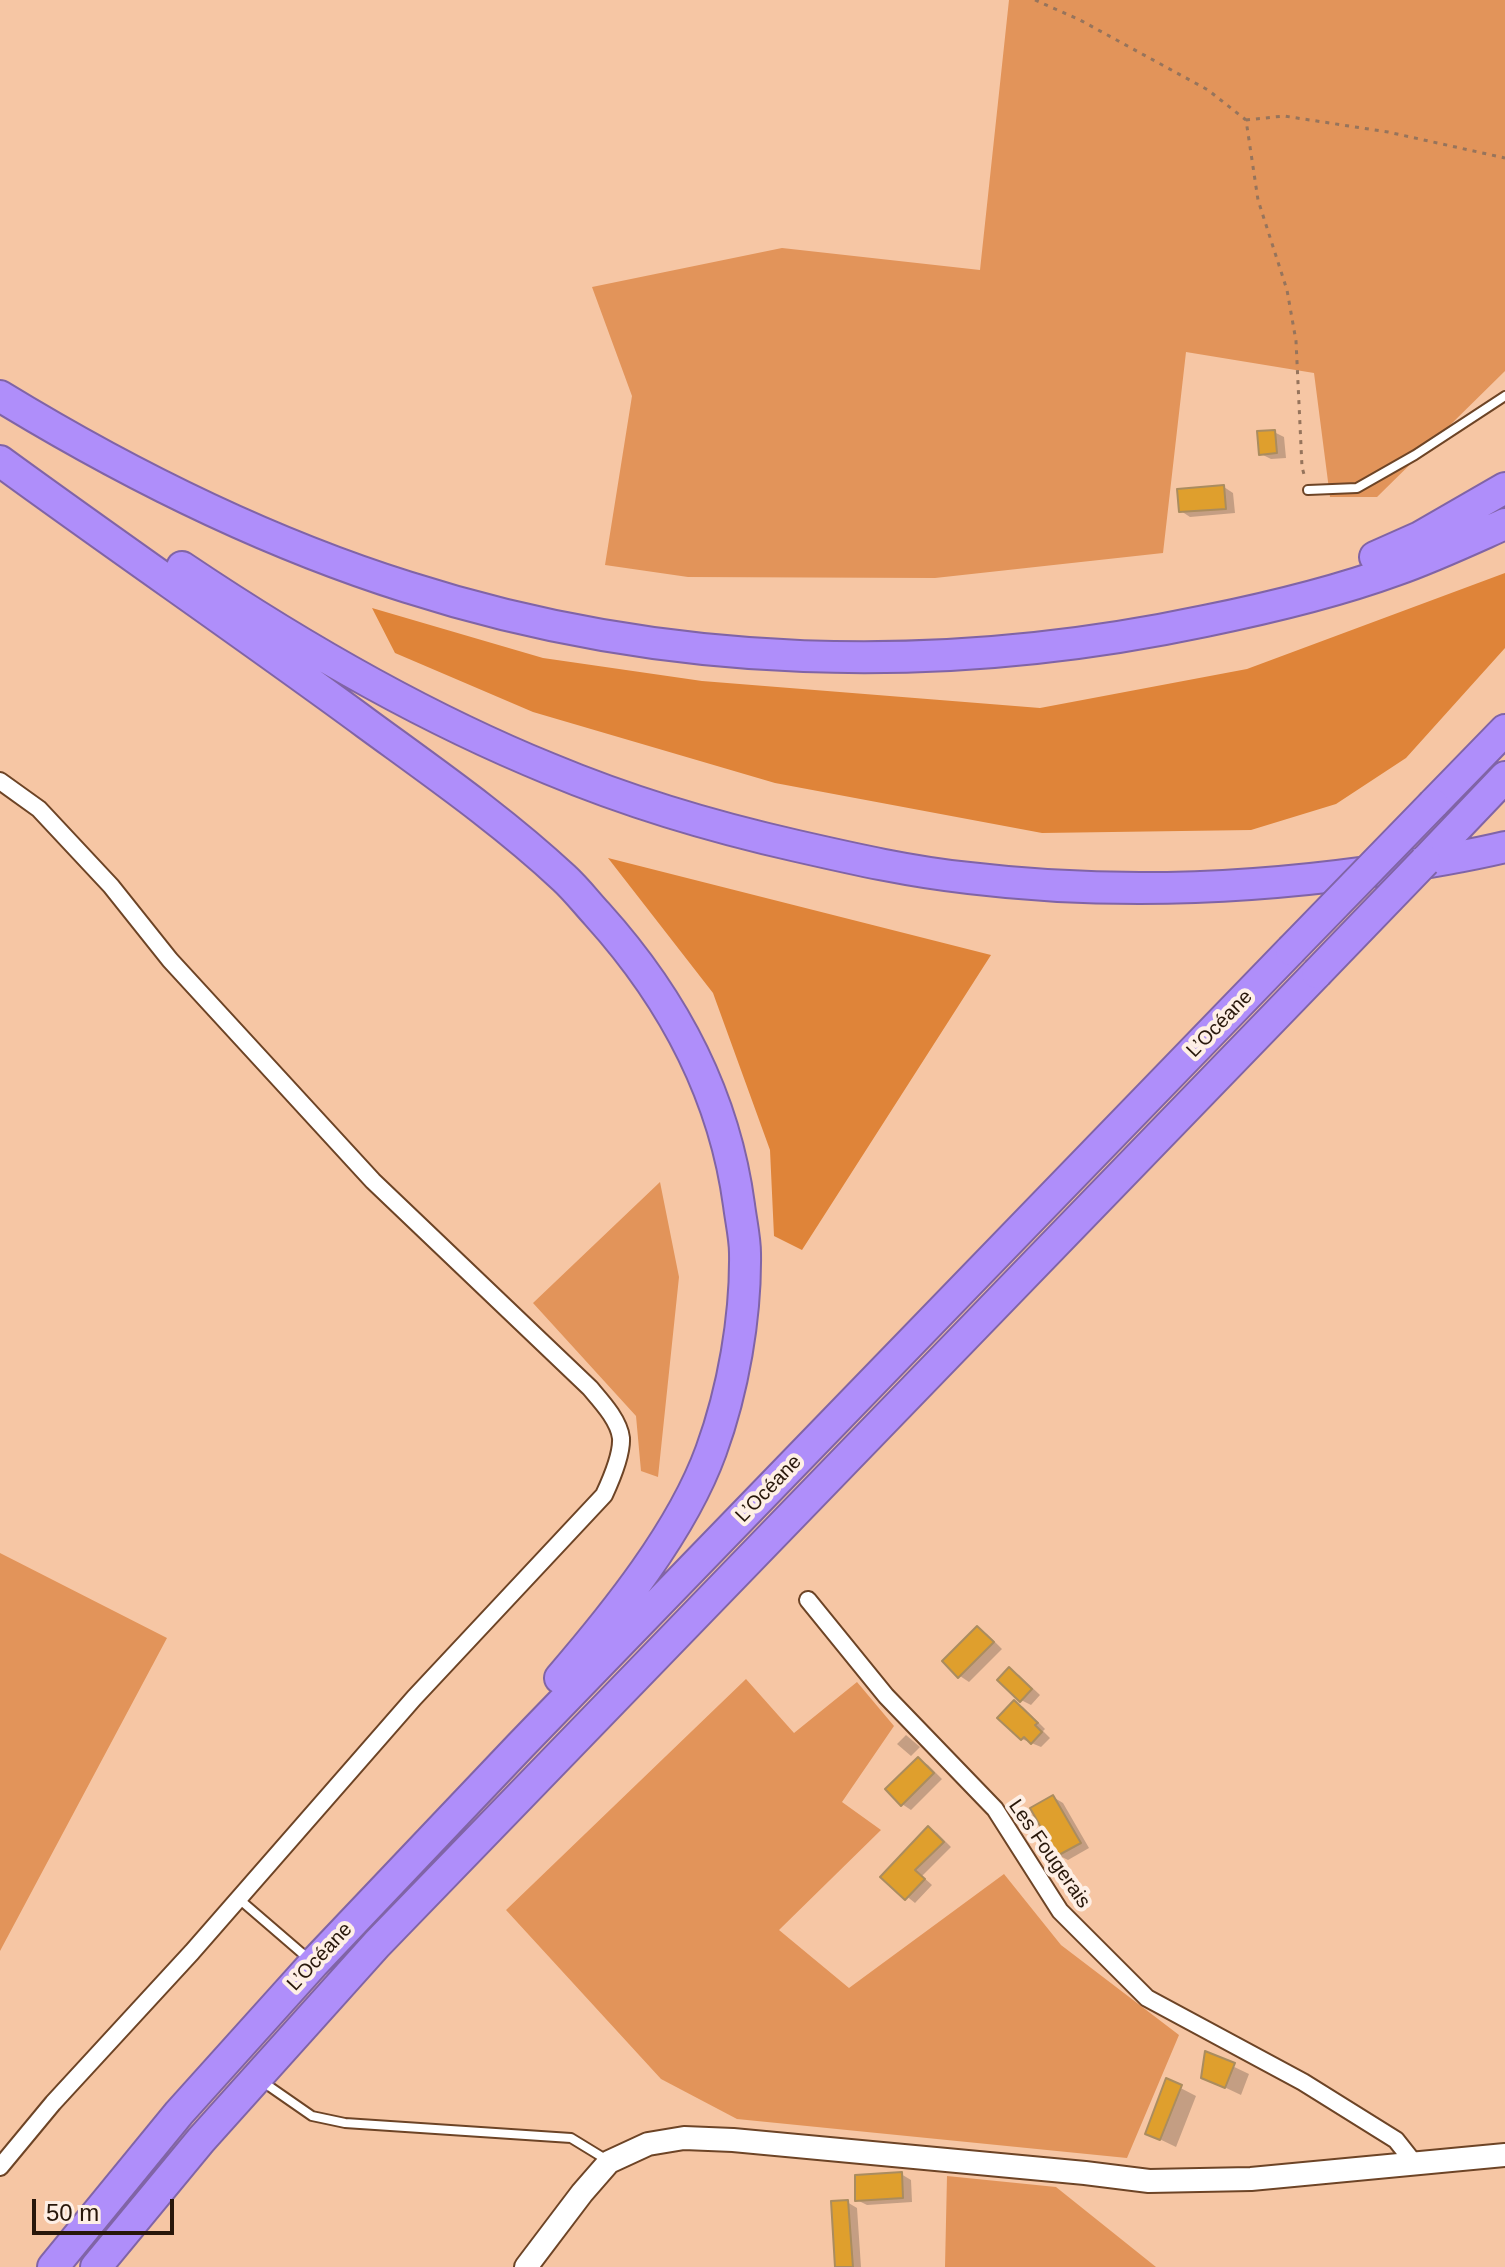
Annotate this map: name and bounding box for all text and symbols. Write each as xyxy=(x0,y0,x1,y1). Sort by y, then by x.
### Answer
street label: L’Océane xyxy=(1182,985,1258,1063)
street label: L’Océane xyxy=(731,1450,807,1528)
street label: Les Fougerais xyxy=(1003,1795,1095,1913)
street label: L’Océane xyxy=(282,1918,358,1996)
scale bar xyxy=(36,2183,178,2233)
text: 50 m xyxy=(46,2199,99,2226)

